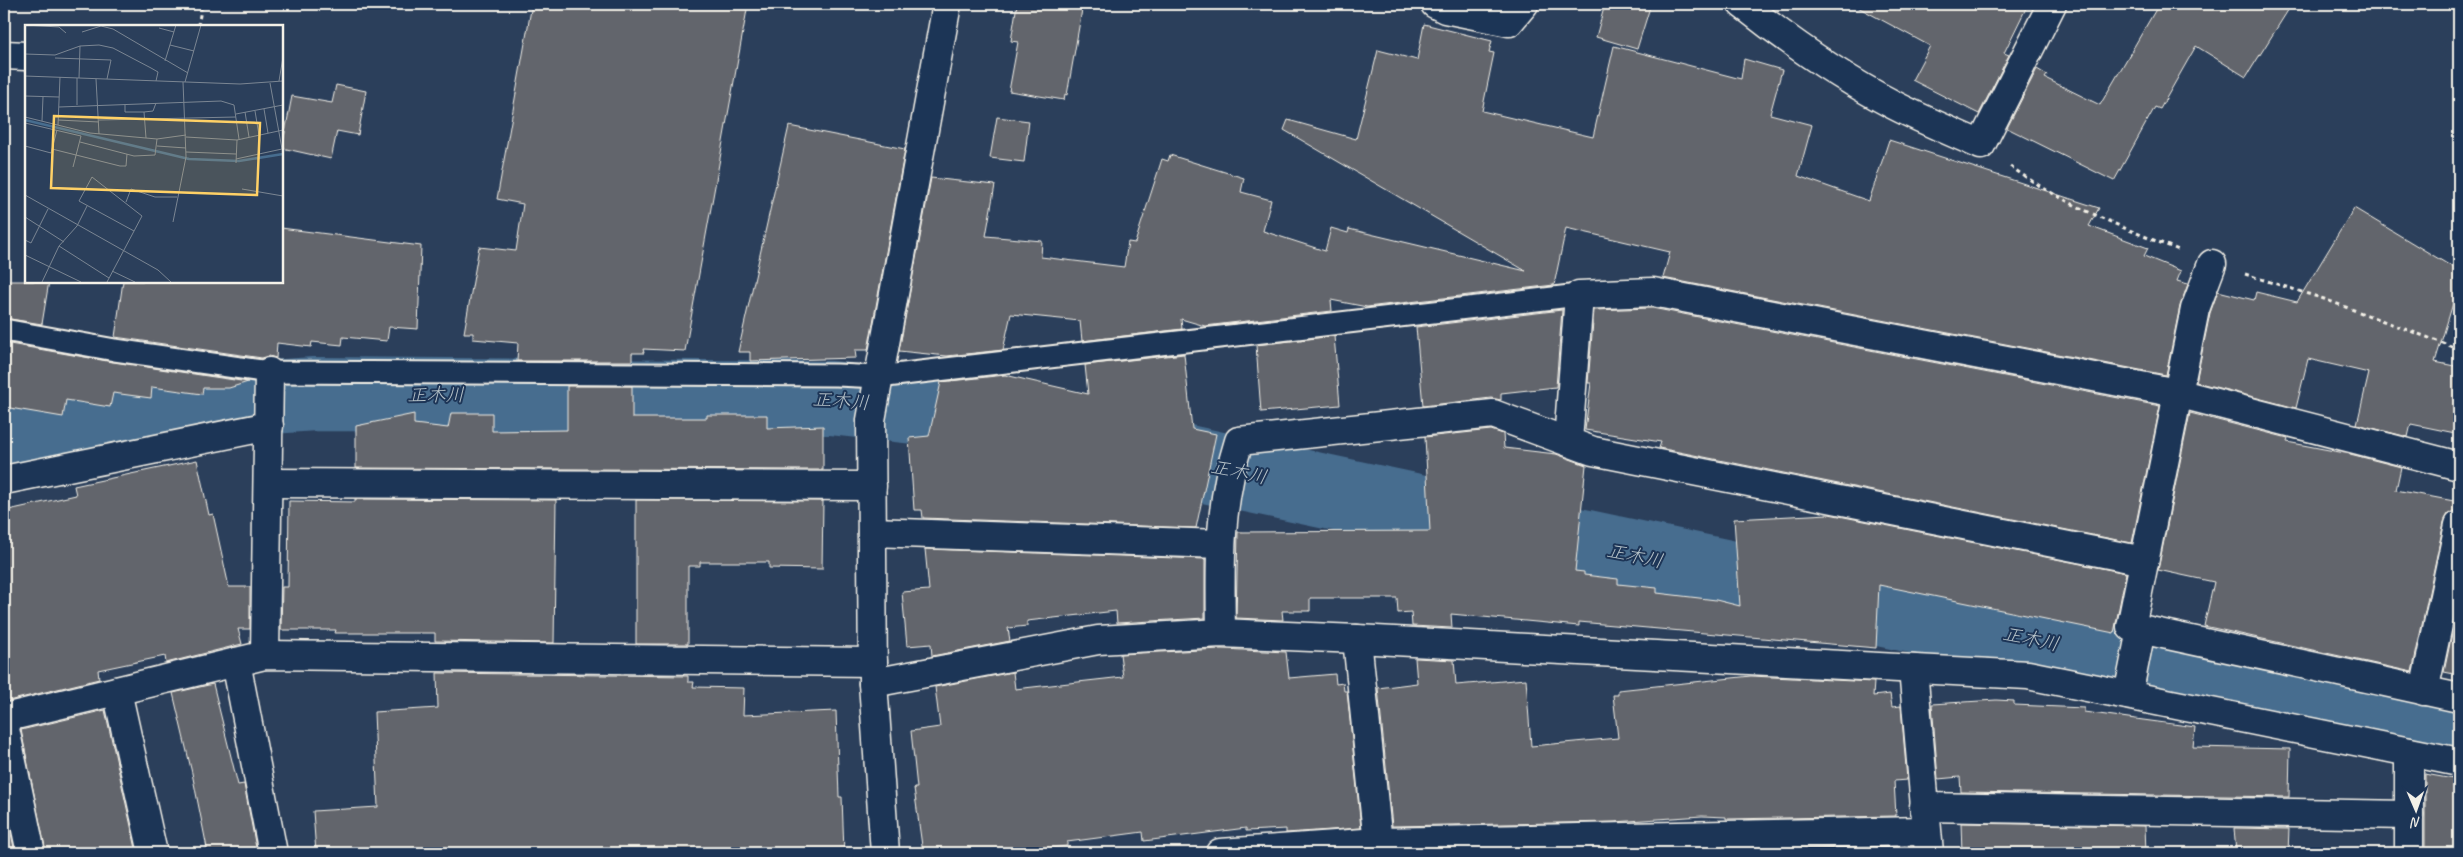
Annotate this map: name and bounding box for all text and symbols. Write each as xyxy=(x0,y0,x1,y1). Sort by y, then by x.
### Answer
inset map xyxy=(25,25,282,282)
water label: 正木川 xyxy=(407,383,465,407)
water label: 正木川 xyxy=(812,387,870,415)
water label: 正木川 xyxy=(1209,454,1269,490)
water label: 正木川 xyxy=(1605,538,1665,574)
water label: 正木川 xyxy=(2001,621,2061,657)
north arrow xyxy=(2390,784,2440,834)
text: N xyxy=(2409,814,2421,831)

